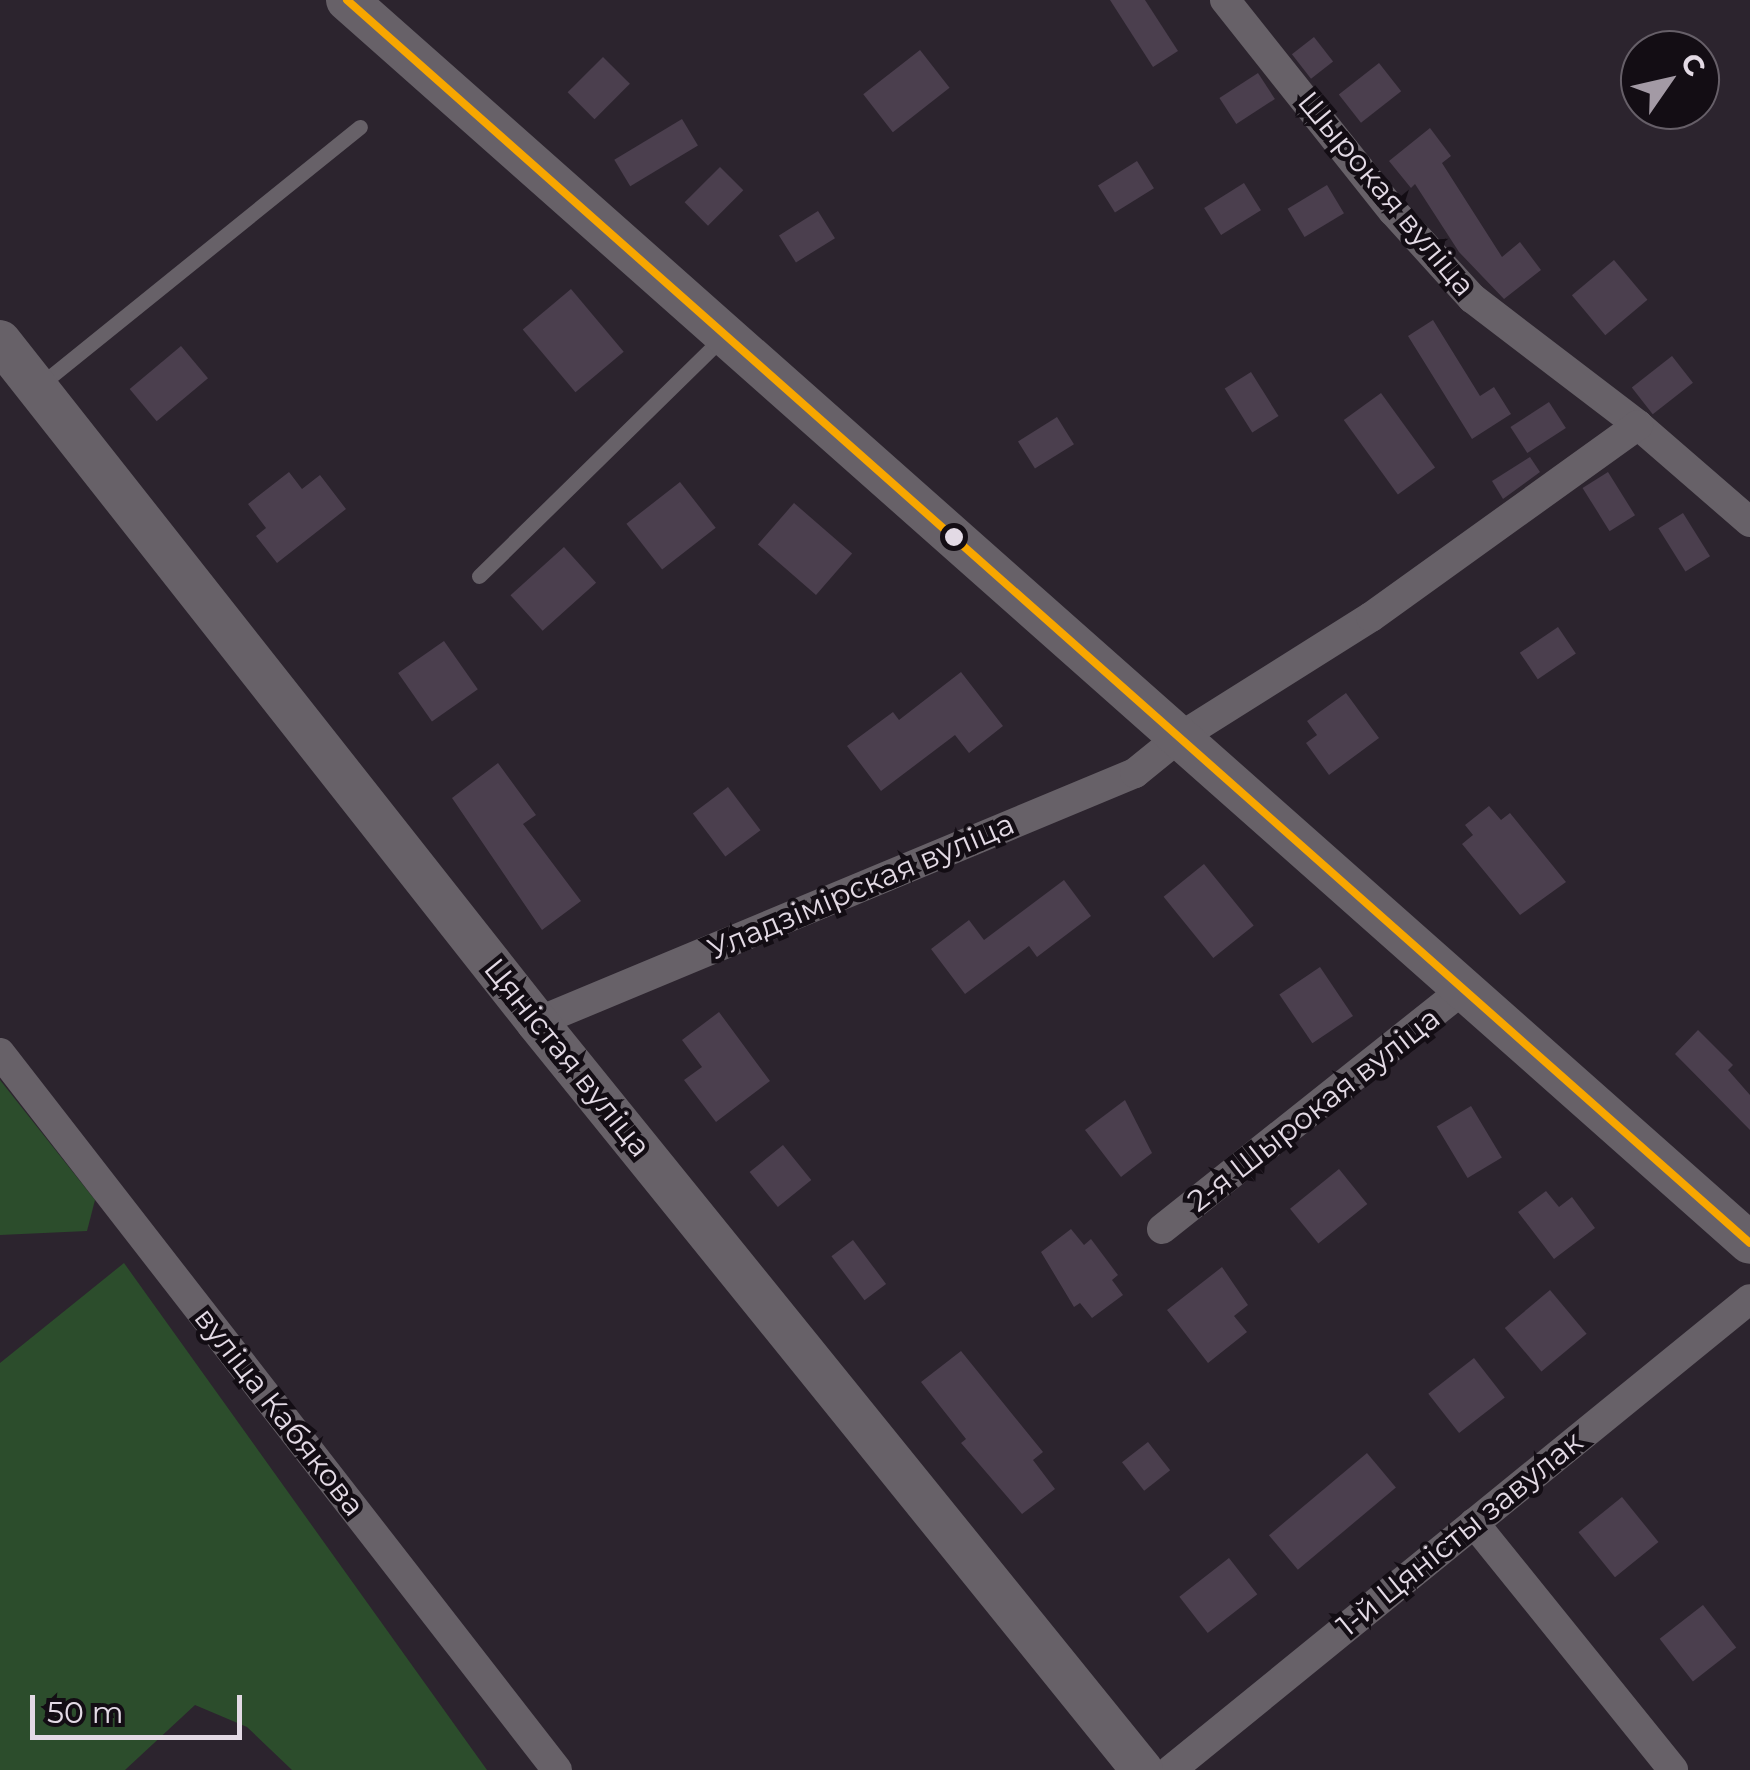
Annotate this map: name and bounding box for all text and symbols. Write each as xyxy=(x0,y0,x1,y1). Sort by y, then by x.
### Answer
north arrow xyxy=(1620,30,1720,130)
text: С xyxy=(1673,46,1713,82)
street label: Шырокая вуліца xyxy=(1290,84,1482,304)
unlabelled marker xyxy=(944,527,964,547)
street label: Уладзімірская вуліца xyxy=(703,806,1019,968)
street label: Цяністая вуліца xyxy=(476,952,658,1164)
street label: 2-я Шырокая вуліца xyxy=(1181,1000,1447,1220)
street label: вуліца Кабякова xyxy=(186,1301,372,1523)
street label: 1-й Цяністы завулак xyxy=(1330,1424,1590,1644)
scale bar xyxy=(35,1675,248,1737)
text: 50 m xyxy=(47,1694,124,1731)

